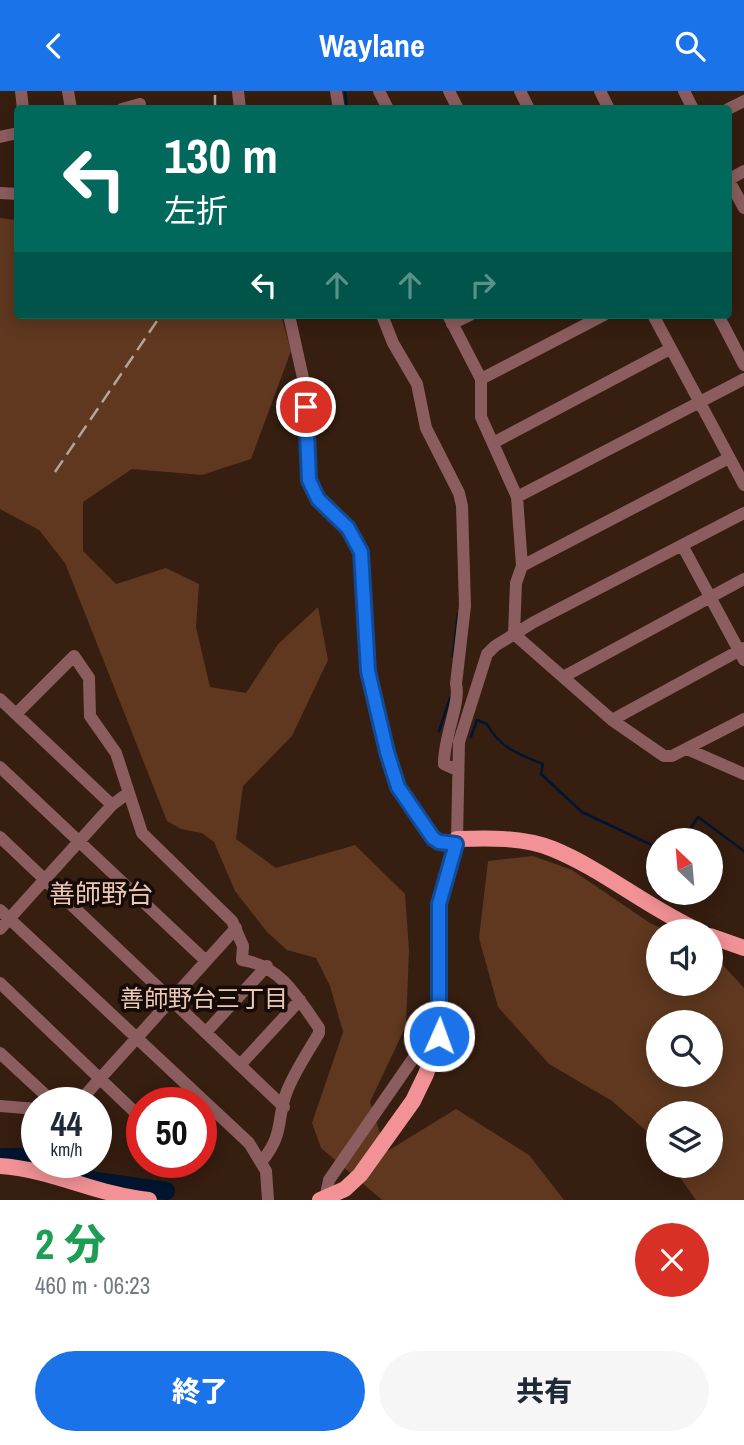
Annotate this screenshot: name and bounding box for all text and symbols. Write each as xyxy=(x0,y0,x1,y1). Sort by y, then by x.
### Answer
text: Waylane xyxy=(319,24,425,67)
icon: back xyxy=(35,27,73,65)
icon: search xyxy=(671,27,709,65)
text: 130 m xyxy=(164,122,278,188)
icon: left xyxy=(49,133,140,224)
text: 左折 xyxy=(164,189,228,232)
icon: left xyxy=(245,266,283,304)
icon: ahead xyxy=(318,266,356,304)
icon: ahead xyxy=(391,266,429,304)
icon: right xyxy=(464,266,502,304)
pin xyxy=(276,377,336,437)
icon: arrive xyxy=(287,388,325,426)
north arrow xyxy=(646,828,723,905)
map controls xyxy=(646,828,723,1178)
district label: 善師野台 xyxy=(49,876,153,911)
button: sound xyxy=(646,919,723,996)
district label: 善師野台三丁目 xyxy=(120,982,288,1014)
position arrow xyxy=(402,999,476,1073)
button: search xyxy=(646,1010,723,1087)
speed limit sign: 50 xyxy=(126,1087,217,1178)
text: 44 xyxy=(51,1100,82,1147)
button: layers xyxy=(646,1101,723,1178)
text: km/h xyxy=(51,1137,83,1162)
text: 2 分 xyxy=(35,1216,106,1272)
button: close xyxy=(635,1223,709,1297)
text: 460 m · 06:23 xyxy=(35,1270,150,1301)
button: 終了 xyxy=(35,1351,365,1431)
button: 共有 xyxy=(379,1351,709,1431)

